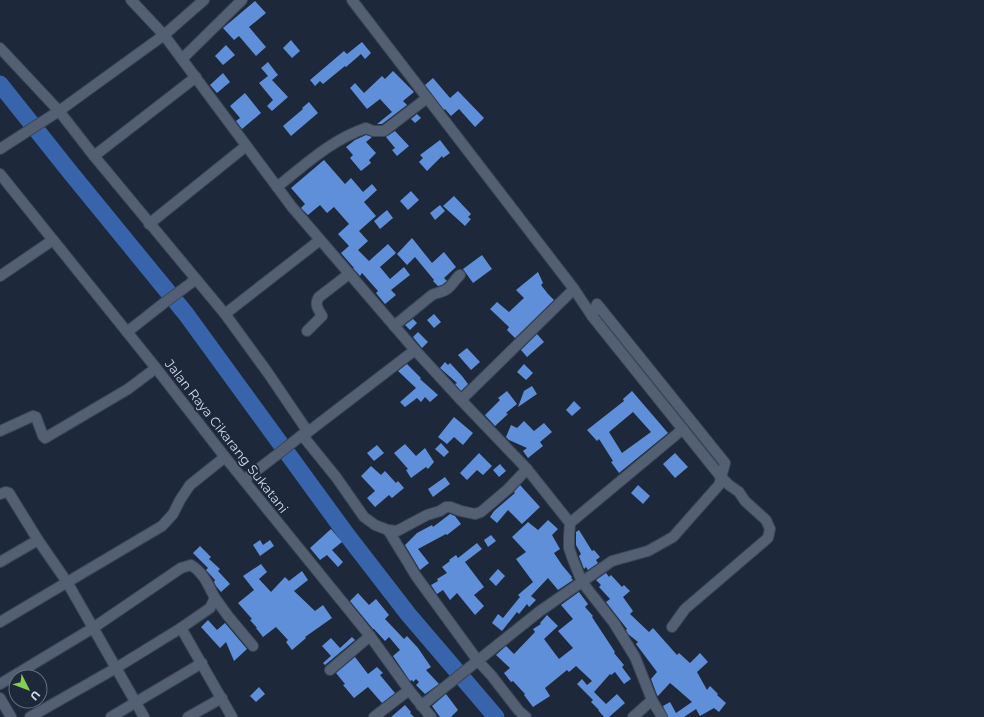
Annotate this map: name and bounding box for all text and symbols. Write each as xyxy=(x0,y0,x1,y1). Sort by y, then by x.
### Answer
street label: Jalan Raya Cikarang Sukatani xyxy=(161,355,292,516)
north arrow xyxy=(8,669,48,709)
text: U xyxy=(27,688,44,704)

